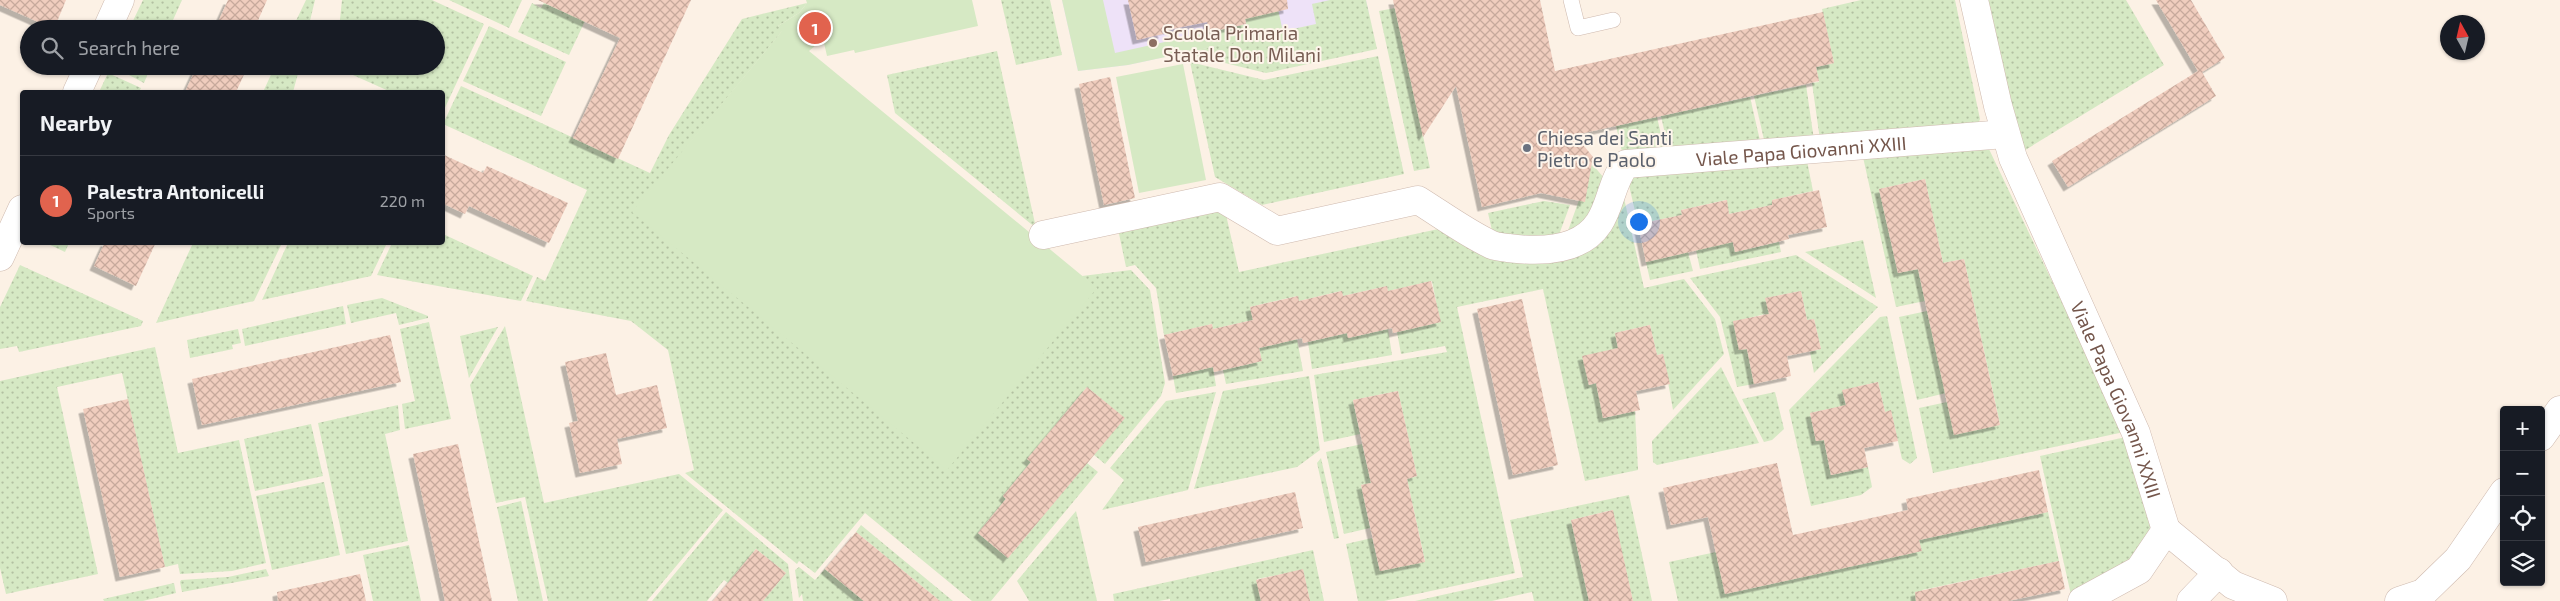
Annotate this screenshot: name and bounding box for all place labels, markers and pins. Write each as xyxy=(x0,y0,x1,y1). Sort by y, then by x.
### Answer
pin: 1 xyxy=(799,9,831,47)
place label: Scuola Primaria Statale Don Milani xyxy=(1163,21,1321,66)
marker: Scuola Primaria Statale Don Milani xyxy=(1147,37,1159,49)
place label: Chiesa dei Santi Pietro e Paolo xyxy=(1537,126,1672,171)
marker: Chiesa dei Santi Pietro e Paolo xyxy=(1521,142,1533,154)

